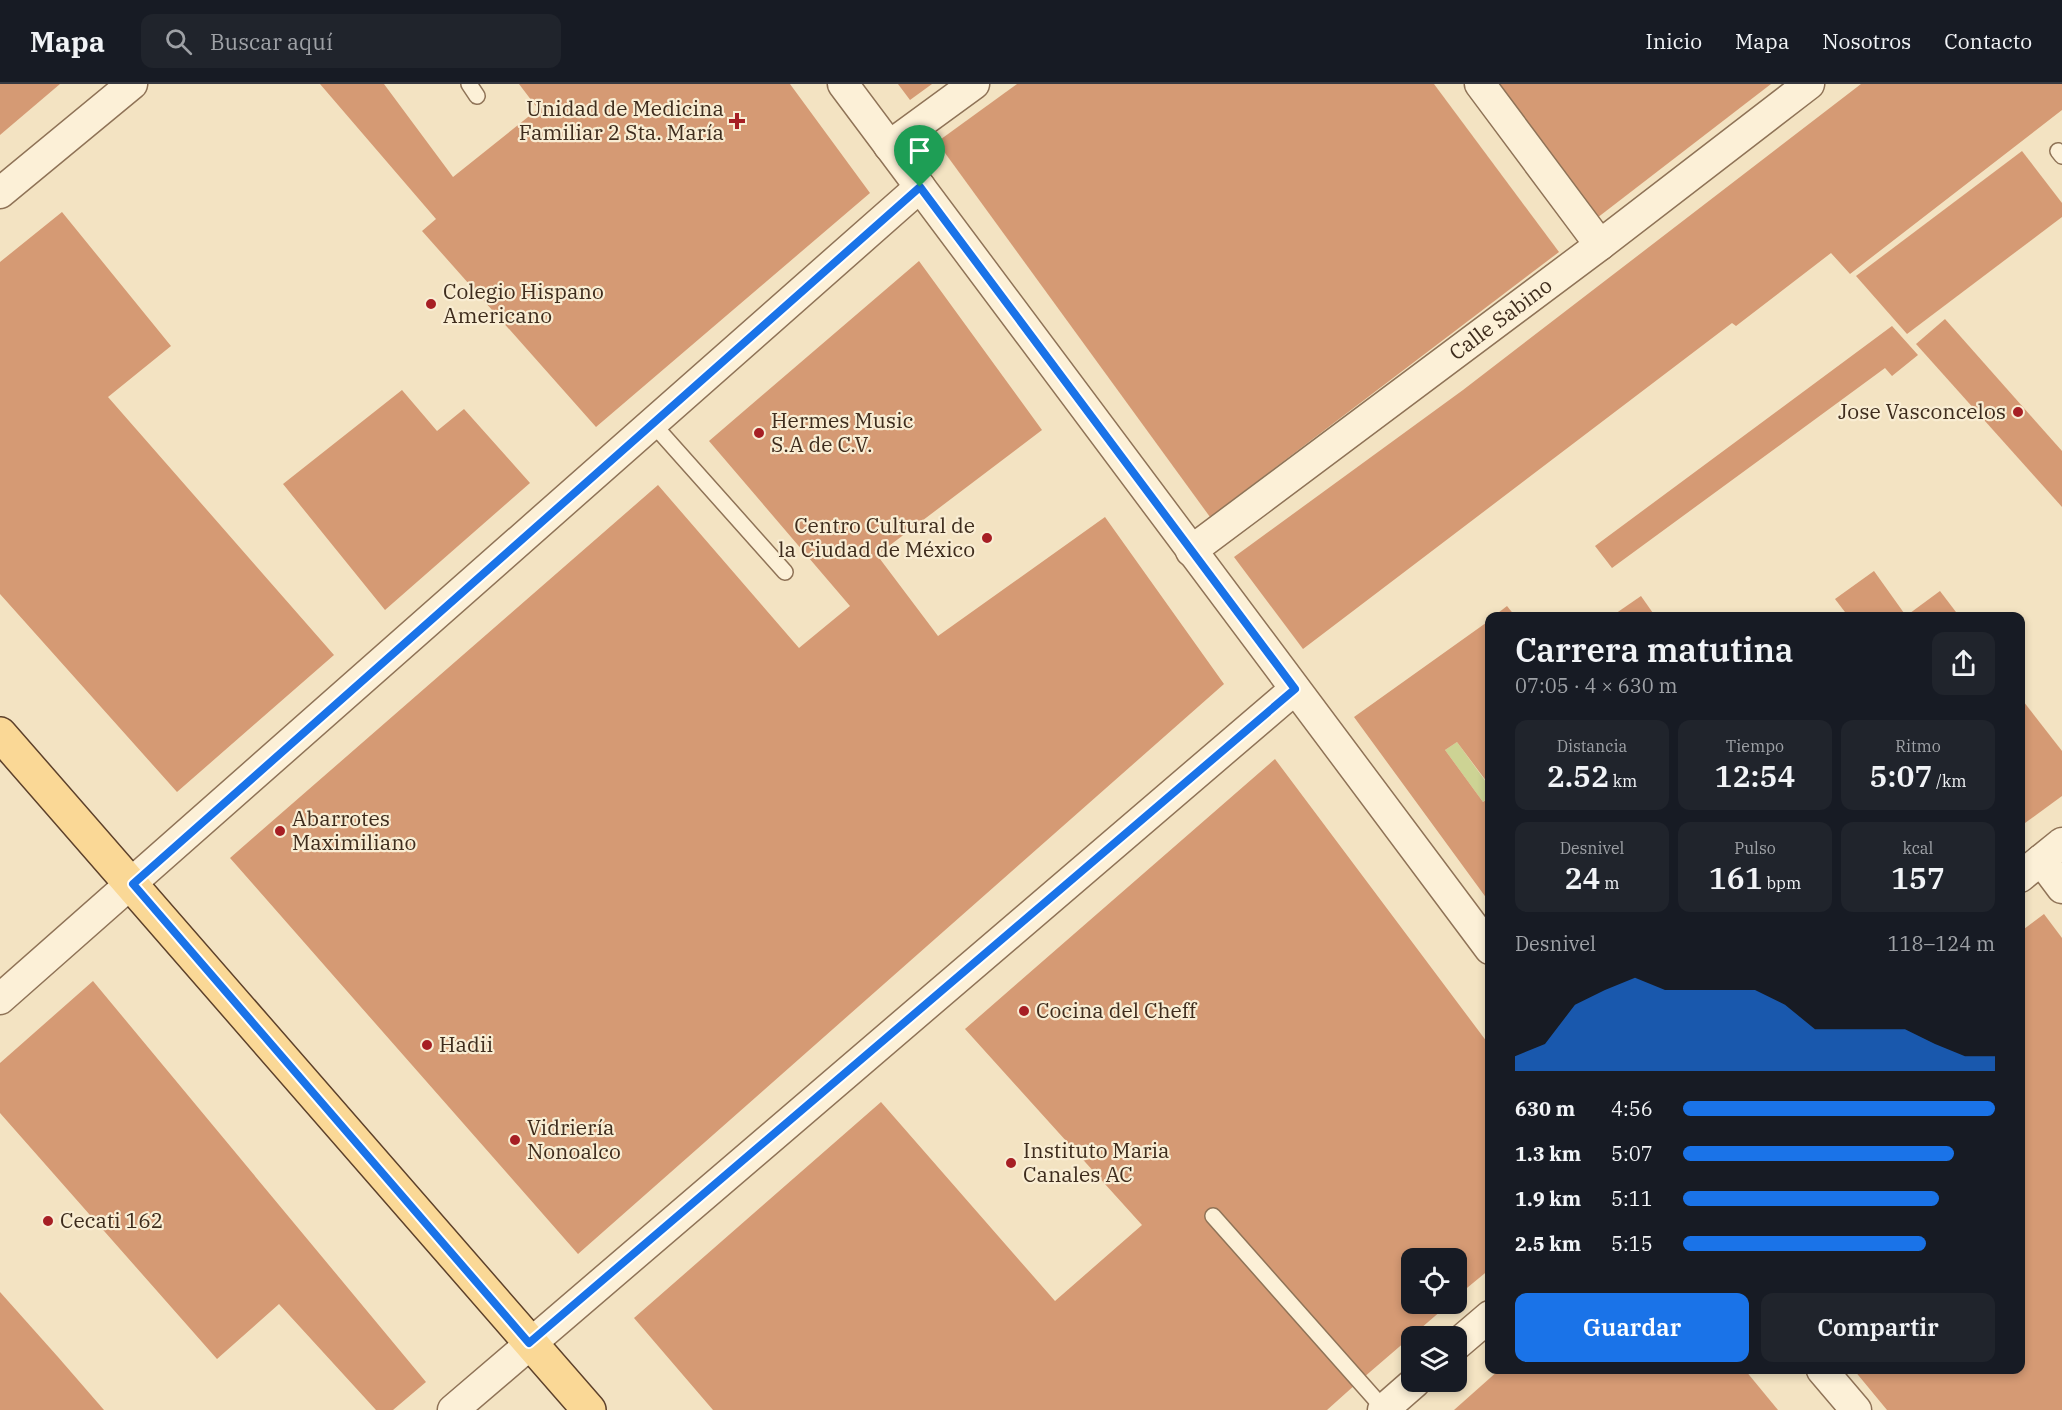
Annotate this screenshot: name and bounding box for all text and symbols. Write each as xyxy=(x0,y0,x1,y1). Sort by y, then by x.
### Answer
search box xyxy=(141,14,561,68)
text: Mapa xyxy=(30,23,105,60)
icon: search xyxy=(162,25,195,58)
text: Buscar aquí xyxy=(210,27,333,56)
text: Inicio xyxy=(1645,27,1702,55)
text: Mapa xyxy=(1735,27,1789,55)
text: Nosotros xyxy=(1822,27,1911,55)
text: Contacto xyxy=(1944,27,2032,55)
place label: Unidad de Medicina Familiar 2 Sta. María xyxy=(519,94,724,146)
marker: Unidad de Medicina Familiar 2 Sta. María xyxy=(728,112,746,130)
pin xyxy=(894,125,945,187)
icon: arrive xyxy=(903,134,936,167)
street label: Calle Sabino xyxy=(1443,271,1557,366)
place label: Colegio Hispano Americano xyxy=(443,277,604,329)
marker: Colegio Hispano Americano xyxy=(424,297,438,311)
place label: Jose Vasconcelos xyxy=(1838,397,2006,425)
marker: Jose Vasconcelos xyxy=(2011,405,2025,419)
place label: Hermes Music S.A de C.V. xyxy=(771,406,914,458)
marker: Hermes Music S.A de C.V. xyxy=(752,426,766,440)
place label: Centro Cultural de la Ciudad de México xyxy=(778,511,975,563)
marker: Centro Cultural de la Ciudad de México xyxy=(980,531,994,545)
text: Carrera matutina xyxy=(1515,628,1794,671)
button: share xyxy=(1932,632,1995,695)
text: 07:05 · 4 × 630 m xyxy=(1515,672,1678,699)
text: Distancia xyxy=(1557,736,1627,756)
text: Tiempo xyxy=(1726,736,1784,756)
text: Ritmo xyxy=(1895,736,1941,756)
text: 2.52 xyxy=(1547,756,1609,795)
text: 12:54 xyxy=(1715,756,1795,795)
text: 5:07 xyxy=(1869,756,1932,795)
text: km xyxy=(1609,771,1637,791)
text: /km xyxy=(1932,771,1967,791)
place label: Abarrotes Maximiliano xyxy=(292,804,416,856)
marker: Abarrotes Maximiliano xyxy=(273,824,287,838)
text: Desnivel xyxy=(1560,838,1624,858)
text: Pulso xyxy=(1734,838,1776,858)
text: kcal xyxy=(1903,838,1933,858)
text: 24 xyxy=(1565,858,1601,897)
text: 161 xyxy=(1709,858,1763,897)
text: 157 xyxy=(1891,858,1945,897)
text: m xyxy=(1601,873,1619,893)
text: bpm xyxy=(1763,873,1801,893)
text: Desnivel xyxy=(1515,930,1596,957)
text: 118–124 m xyxy=(1888,930,1995,957)
place label: Cocina del Cheff xyxy=(1036,996,1198,1024)
marker: Cocina del Cheff xyxy=(1017,1004,1031,1018)
place label: Hadii xyxy=(439,1030,493,1058)
marker: Hadii xyxy=(420,1038,434,1052)
text: 630 m xyxy=(1515,1095,1575,1122)
text: 4:56 xyxy=(1611,1095,1653,1122)
place label: Vidriería Nonoalco xyxy=(527,1113,621,1165)
marker: Vidriería Nonoalco xyxy=(508,1133,522,1147)
place label: Instituto Maria Canales AC xyxy=(1023,1136,1170,1188)
text: 1.3 km xyxy=(1515,1140,1581,1167)
text: 5:07 xyxy=(1611,1140,1653,1167)
marker: Instituto Maria Canales AC xyxy=(1004,1156,1018,1170)
text: 1.9 km xyxy=(1515,1185,1581,1212)
text: 5:11 xyxy=(1611,1185,1653,1212)
place label: Cecati 162 xyxy=(60,1206,163,1234)
marker: Cecati 162 xyxy=(41,1214,55,1228)
text: 2.5 km xyxy=(1515,1230,1581,1257)
text: 5:15 xyxy=(1611,1230,1653,1257)
map controls xyxy=(1401,1248,1467,1392)
button: locate xyxy=(1401,1248,1467,1314)
button: Guardar xyxy=(1515,1293,1749,1362)
button: Compartir xyxy=(1761,1293,1995,1362)
button: layers xyxy=(1401,1326,1467,1392)

